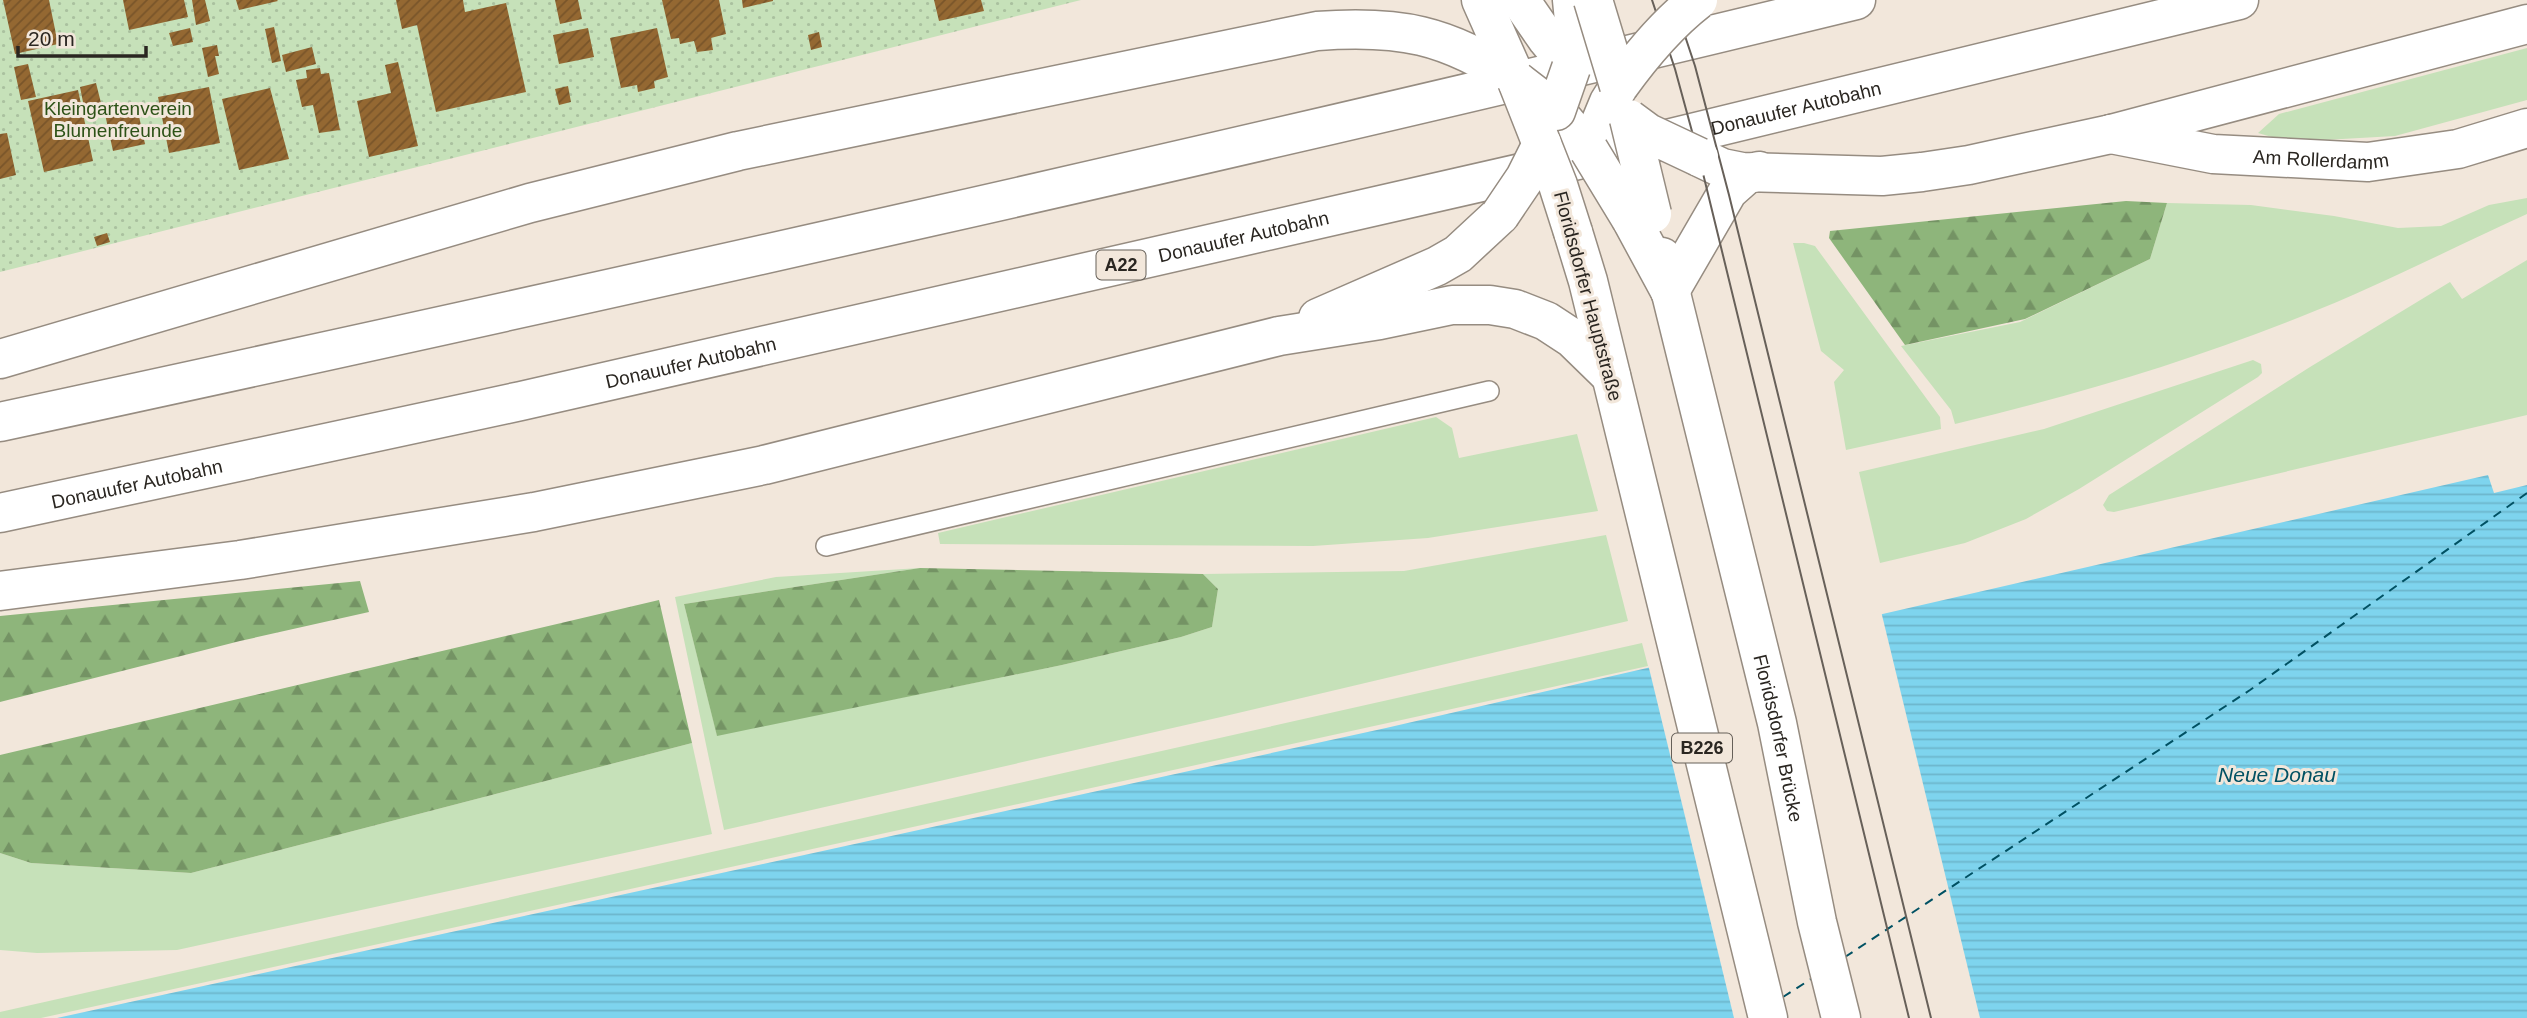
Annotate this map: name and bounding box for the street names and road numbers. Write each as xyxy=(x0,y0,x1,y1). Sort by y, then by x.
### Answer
street label: Donauufer Autobahn xyxy=(1709,77,1883,139)
street label: Am Rollerdamm xyxy=(2252,146,2390,173)
street label: Floridsdorfer Hauptstraße xyxy=(1550,189,1626,403)
street label: Donauufer Autobahn xyxy=(1156,207,1331,266)
road number: A22 xyxy=(1096,250,1146,279)
street label: Donauufer Autobahn xyxy=(603,333,778,392)
street label: Donauufer Autobahn xyxy=(49,455,224,512)
street label: Floridsdorfer Brücke xyxy=(1750,652,1807,824)
road number: B226 xyxy=(1672,734,1732,762)

